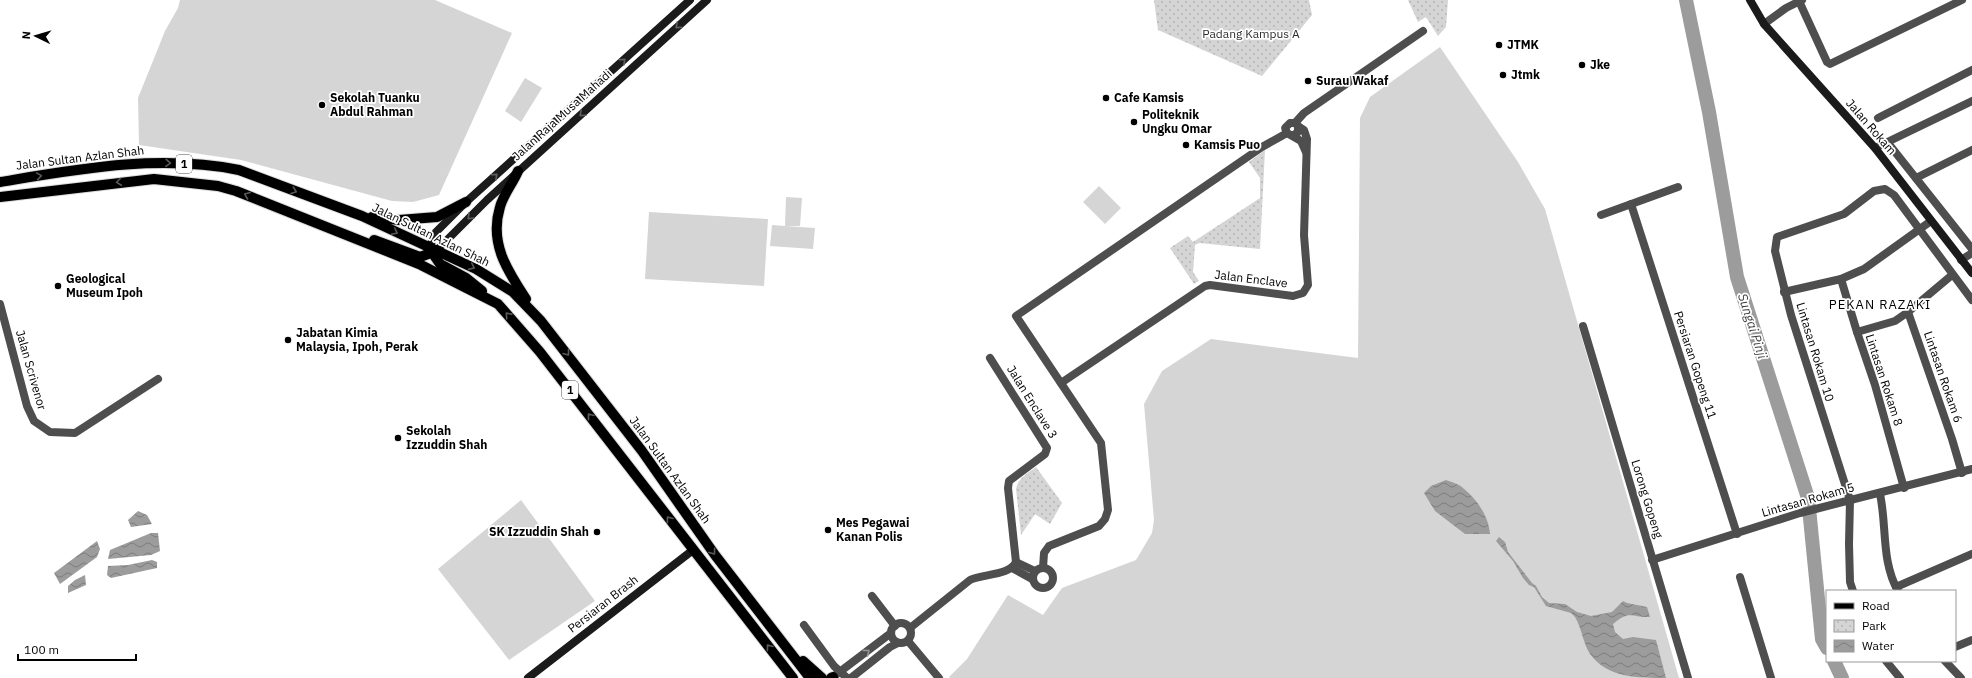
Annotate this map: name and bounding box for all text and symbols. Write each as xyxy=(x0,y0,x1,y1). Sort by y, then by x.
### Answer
north arrow xyxy=(16,16,56,56)
one-way arrow xyxy=(675,22,683,29)
park label: Padang Kampus A xyxy=(1202,26,1300,41)
text: N xyxy=(19,31,33,40)
place label: JTMK xyxy=(1507,37,1540,52)
marker: JTMK xyxy=(1494,40,1504,50)
place label: Jke xyxy=(1590,57,1610,72)
one-way arrow xyxy=(618,58,626,65)
marker: Jke xyxy=(1577,60,1587,70)
street label: Jalan Raja Musa Mahadi xyxy=(509,66,615,163)
place label: Jtmk xyxy=(1511,67,1540,82)
marker: Jtmk xyxy=(1498,70,1508,80)
place label: Surau Wakaf xyxy=(1316,73,1389,88)
marker: Surau Wakaf xyxy=(1303,76,1313,86)
place label: Sekolah Tuanku Abdul Rahman xyxy=(330,90,420,119)
place label: Cafe Kamsis xyxy=(1114,90,1184,105)
marker: Cafe Kamsis xyxy=(1101,93,1111,103)
street label: Jalan Rokam xyxy=(1843,96,1900,158)
marker: Sekolah Tuanku Abdul Rahman xyxy=(317,100,327,110)
place label: Politeknik Ungku Omar xyxy=(1142,107,1212,136)
one-way arrow xyxy=(579,109,587,117)
marker: Politeknik Ungku Omar xyxy=(1129,117,1139,127)
place label: Kamsis Puo xyxy=(1194,137,1260,152)
marker: Kamsis Puo xyxy=(1181,140,1191,150)
street label: Jalan Sultan Azlan Shah xyxy=(15,142,145,173)
road number: 1 xyxy=(176,155,192,173)
one-way arrow xyxy=(165,159,171,167)
one-way arrow xyxy=(35,172,42,181)
one-way arrow xyxy=(490,173,498,181)
one-way arrow xyxy=(116,177,122,186)
one-way arrow xyxy=(290,186,297,194)
one-way arrow xyxy=(243,192,250,200)
street label: Jalan Sultan Azlan Shah xyxy=(370,200,492,270)
one-way arrow xyxy=(467,212,475,220)
one-way arrow xyxy=(391,227,399,235)
one-way arrow xyxy=(467,262,475,270)
street label: Jalan Enclave xyxy=(1214,267,1289,290)
place label: Geological Museum Ipoh xyxy=(66,271,143,300)
marker: Geological Museum Ipoh xyxy=(53,281,63,291)
water label: Sungai Pinji xyxy=(1734,291,1771,362)
district label: PEKAN RAZAKI xyxy=(1829,296,1931,313)
street label: Lintasan Rokam 10 xyxy=(1793,300,1838,403)
street label: Persiaran Gopeng 11 xyxy=(1671,309,1720,421)
one-way arrow xyxy=(505,312,513,320)
place label: Jabatan Kimia Malaysia, Ipoh, Perak xyxy=(296,325,418,354)
street label: Jalan Scrivenor xyxy=(13,328,50,412)
street label: Lintasan Rokam 6 xyxy=(1921,329,1966,425)
street label: Lintasan Rokam 8 xyxy=(1863,332,1906,428)
marker: Jabatan Kimia Malaysia, Ipoh, Perak xyxy=(283,335,293,345)
one-way arrow xyxy=(562,349,569,356)
street label: Jalan Enclave 3 xyxy=(1004,362,1061,441)
road number: 1 xyxy=(562,381,578,399)
street label: Jalan Sultan Azlan Shah xyxy=(626,413,714,526)
one-way arrow xyxy=(588,414,595,421)
place label: Sekolah Izzuddin Shah xyxy=(406,423,487,452)
marker: Sekolah Izzuddin Shah xyxy=(393,433,403,443)
street label: Lorong Gopeng xyxy=(1628,458,1667,541)
street label: Lintasan Rokam 5 xyxy=(1760,479,1856,520)
place label: Mes Pegawai Kanan Polis xyxy=(836,515,909,544)
one-way arrow xyxy=(667,517,674,524)
place label: SK Izzuddin Shah xyxy=(489,524,589,539)
marker: Mes Pegawai Kanan Polis xyxy=(823,525,833,535)
marker: SK Izzuddin Shah xyxy=(592,527,602,537)
one-way arrow xyxy=(708,547,715,554)
street label: Persiaran Brash xyxy=(565,572,641,636)
legend xyxy=(1826,590,1956,662)
text: Road xyxy=(1862,598,1890,613)
text: Park xyxy=(1862,618,1887,633)
scale bar xyxy=(18,636,136,662)
text: Water xyxy=(1862,638,1895,653)
text: 100 m xyxy=(24,642,59,657)
one-way arrow xyxy=(767,645,774,652)
one-way arrow xyxy=(863,650,870,657)

